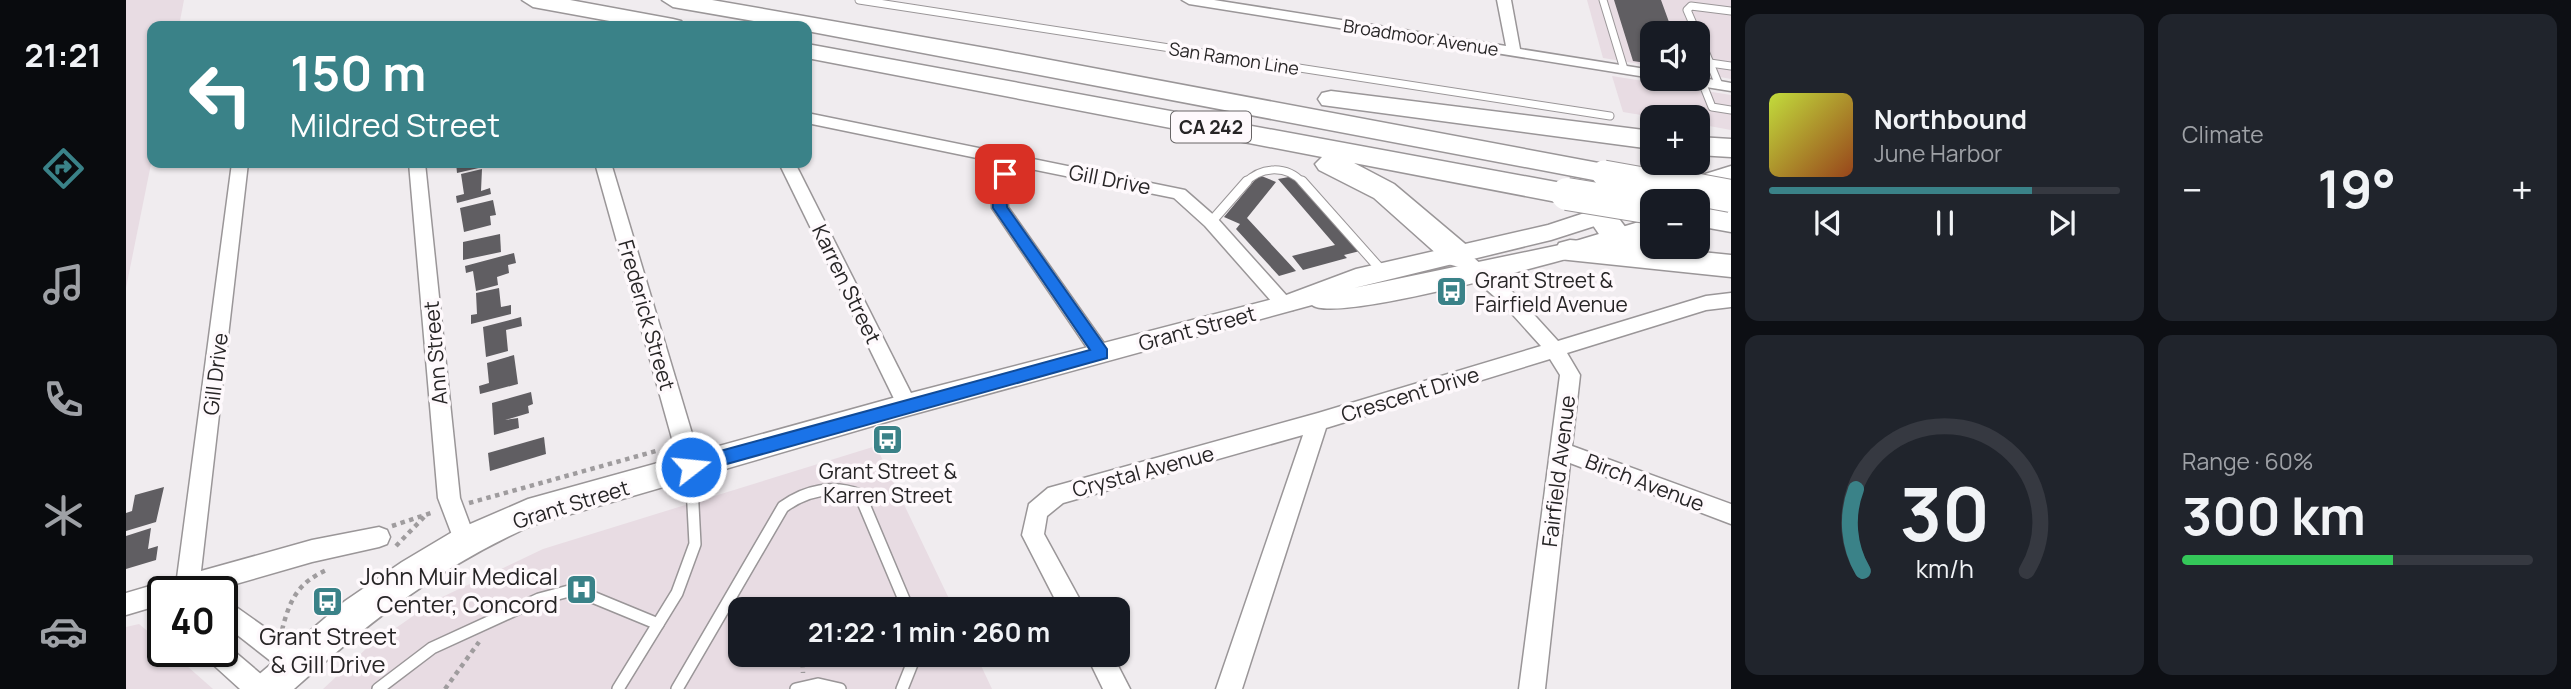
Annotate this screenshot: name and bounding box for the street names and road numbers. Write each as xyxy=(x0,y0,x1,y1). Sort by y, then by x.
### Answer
street label: Broadmoor Avenue xyxy=(1342,13,1500,61)
street label: San Ramon Line xyxy=(1167,36,1301,80)
road number: CA 242 xyxy=(1171,111,1251,142)
street label: Gill Drive xyxy=(1067,157,1153,201)
street label: Karren Street xyxy=(806,220,888,348)
street label: Frederick Street xyxy=(612,236,682,394)
street label: Grant Street xyxy=(1135,299,1259,357)
street label: Ann Street xyxy=(417,300,453,406)
street label: Gill Drive xyxy=(196,331,234,417)
street label: Crescent Drive xyxy=(1337,360,1483,428)
street label: Fairfield Avenue xyxy=(1535,394,1581,548)
street label: Crystal Avenue xyxy=(1069,439,1217,503)
street label: Birch Avenue xyxy=(1581,446,1709,518)
street label: Grant Street xyxy=(509,473,633,535)

